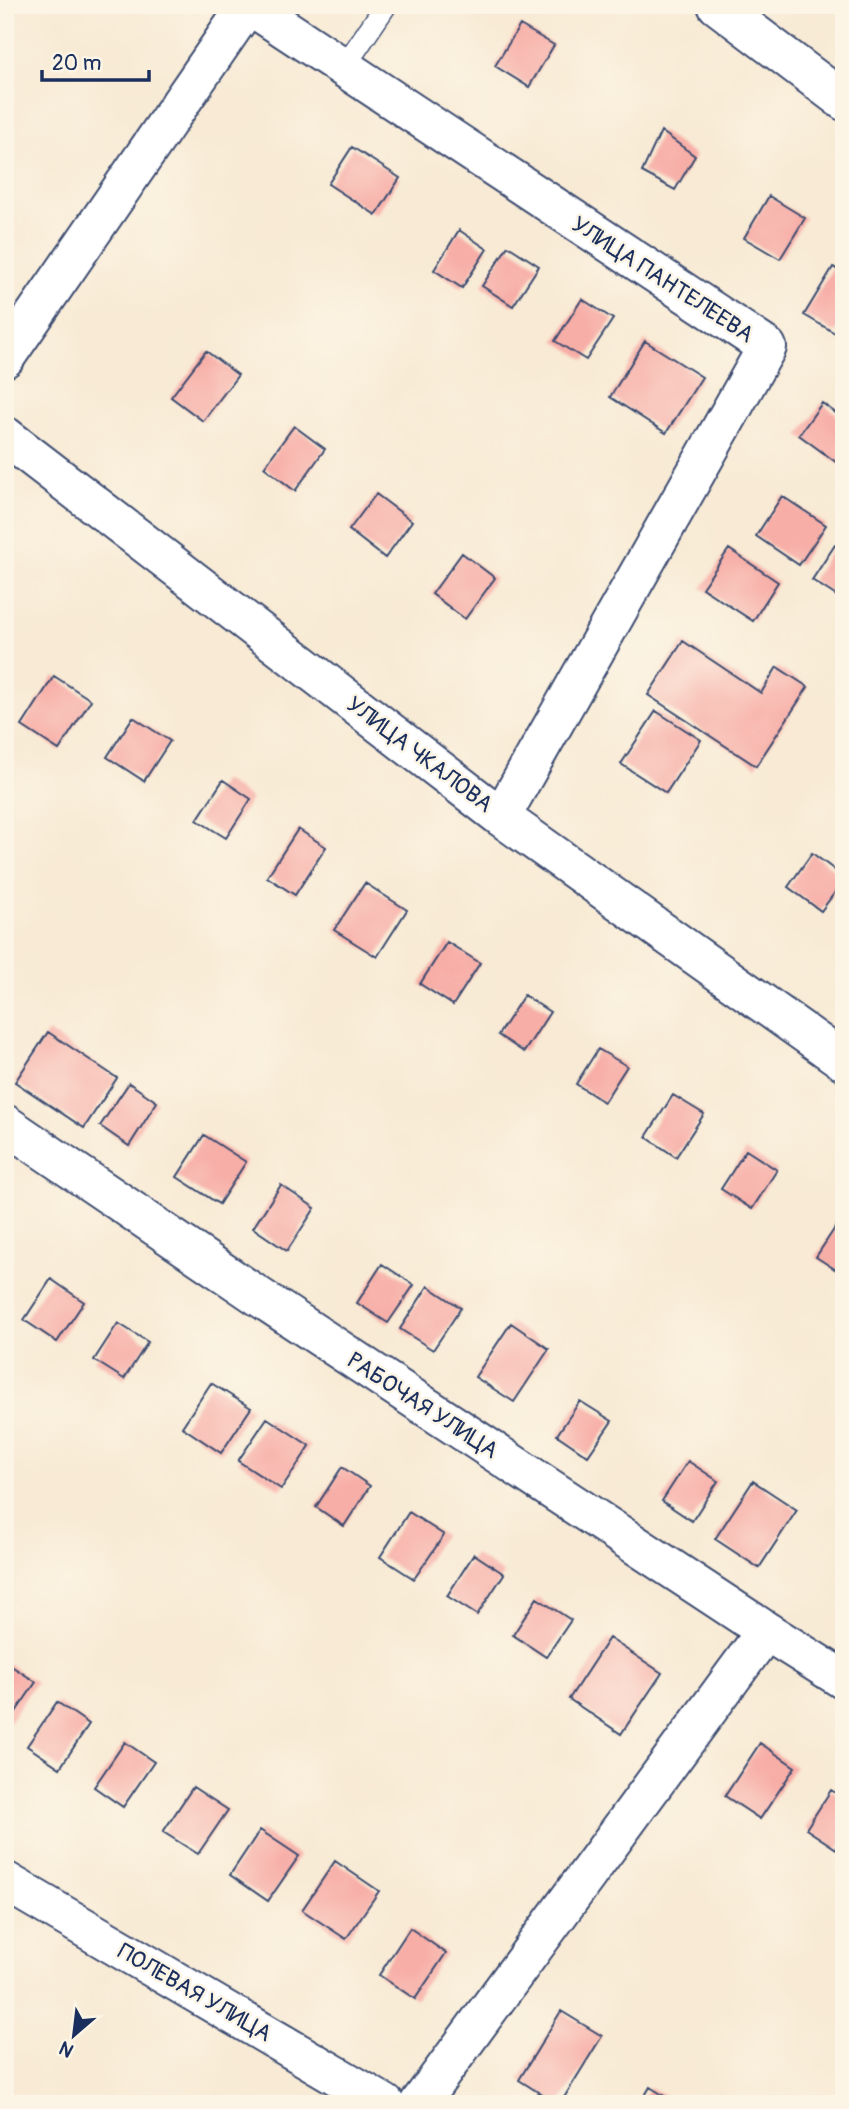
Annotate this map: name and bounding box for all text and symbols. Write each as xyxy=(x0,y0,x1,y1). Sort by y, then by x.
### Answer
scale bar xyxy=(42,38,149,82)
text: 20 m xyxy=(52,50,101,77)
street label: УЛИЦА ПАНТЕЛЕЕВА xyxy=(566,210,759,349)
street label: УЛИЦА ЧКАЛОВА xyxy=(341,690,499,819)
street label: РАБОЧАЯ УЛИЦА xyxy=(342,1346,504,1465)
street label: ПОЛЕВАЯ УЛИЦА xyxy=(113,1937,277,2048)
north arrow xyxy=(38,2000,108,2070)
text: N xyxy=(55,2035,78,2063)

